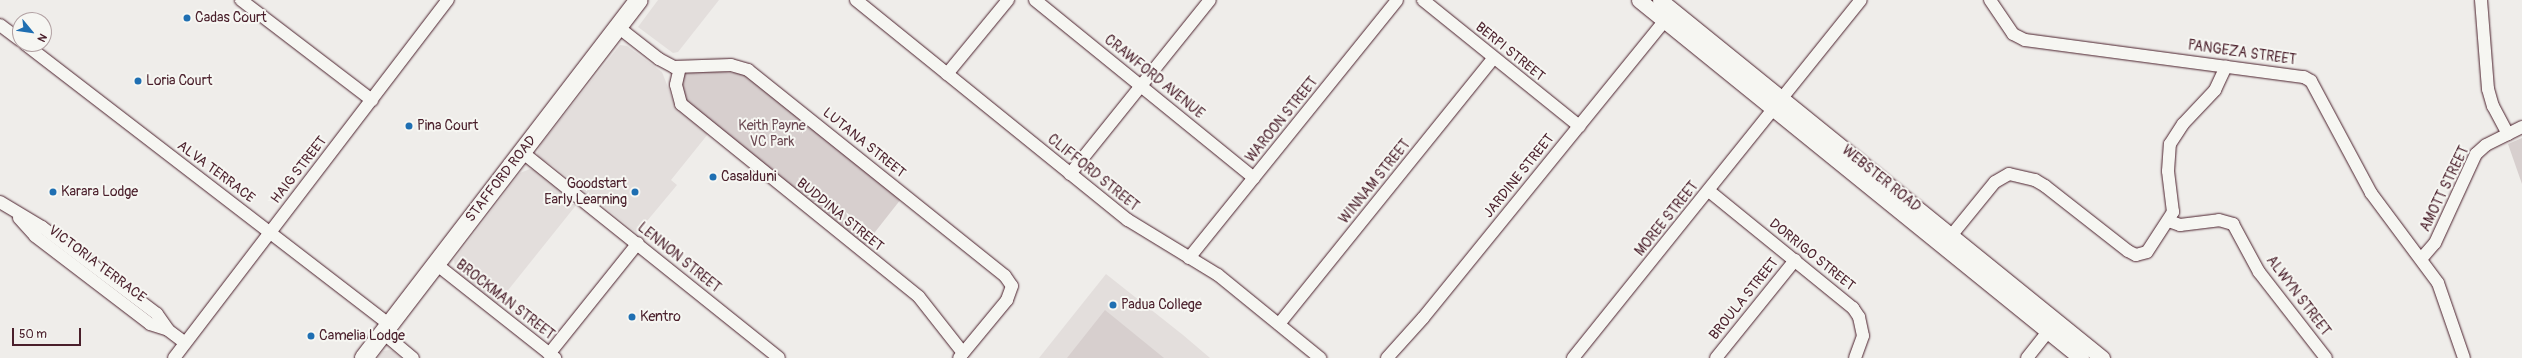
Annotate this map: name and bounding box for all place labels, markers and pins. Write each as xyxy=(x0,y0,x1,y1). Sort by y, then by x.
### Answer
place label: Cadas Court xyxy=(195,10,267,26)
marker: Cadas Court xyxy=(182,13,192,23)
place label: Loria Court xyxy=(146,73,212,89)
marker: Loria Court xyxy=(133,76,143,86)
place label: Pina Court xyxy=(417,118,478,134)
marker: Pina Court xyxy=(404,121,414,131)
place label: Casalduni xyxy=(721,169,777,185)
marker: Casalduni xyxy=(708,172,718,182)
place label: Goodstart Early Learning xyxy=(544,176,627,208)
place label: Karara Lodge xyxy=(61,184,138,200)
marker: Karara Lodge xyxy=(48,187,58,197)
marker: Goodstart Early Learning xyxy=(630,187,640,197)
place label: Padua College xyxy=(1121,297,1202,313)
marker: Padua College xyxy=(1108,300,1118,310)
place label: Kentro xyxy=(640,309,681,325)
marker: Kentro xyxy=(627,312,637,322)
place label: Camelia Lodge xyxy=(319,328,405,344)
marker: Camelia Lodge xyxy=(306,331,316,341)

